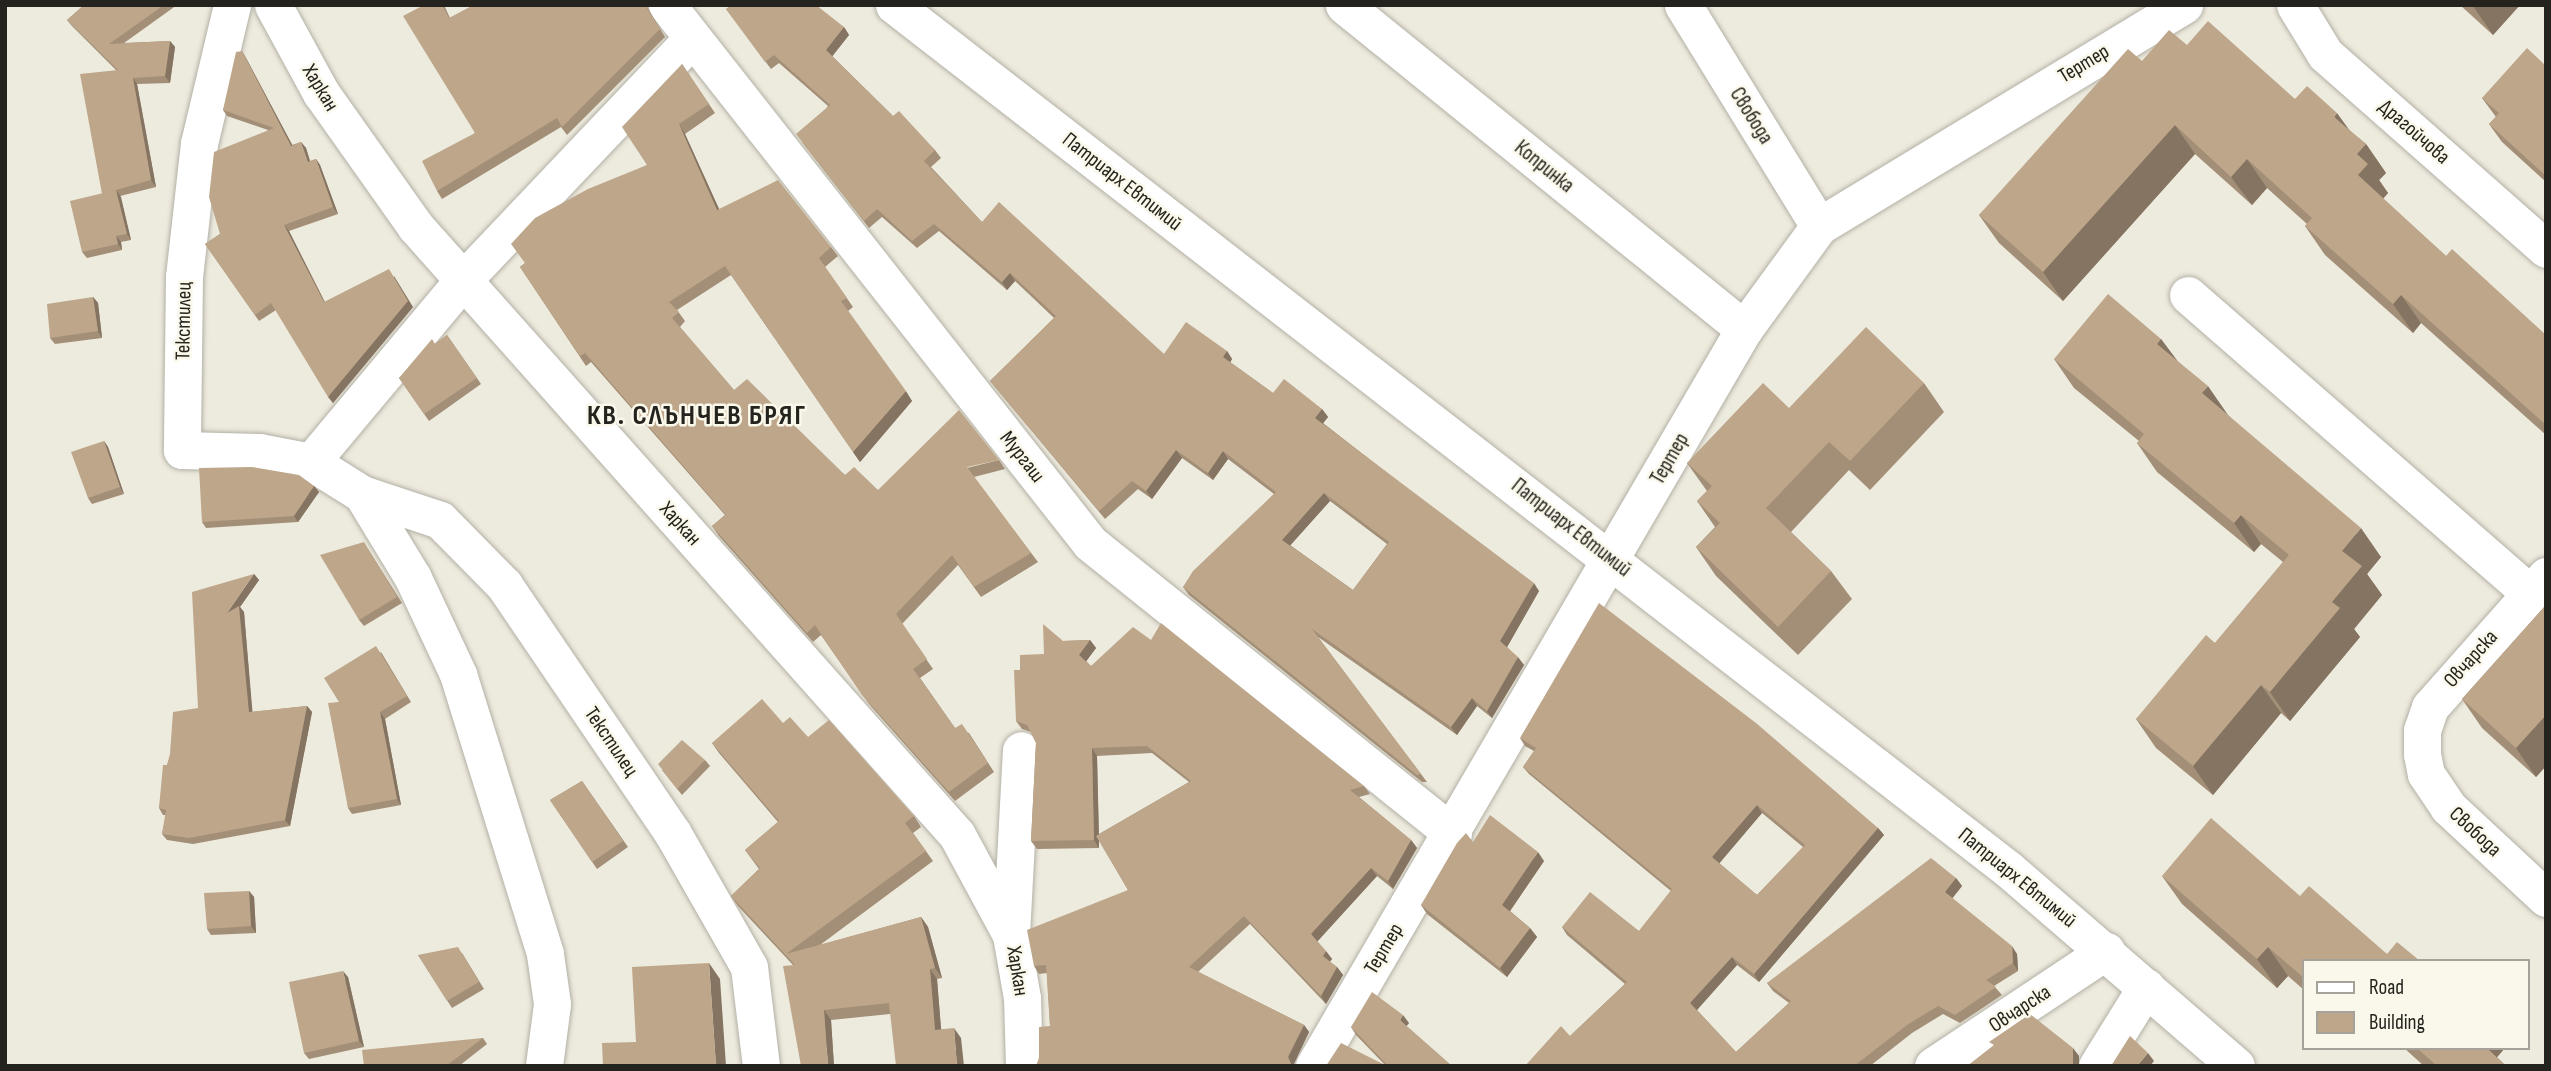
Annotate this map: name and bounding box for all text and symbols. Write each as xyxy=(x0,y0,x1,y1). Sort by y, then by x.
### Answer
street label: Тертер xyxy=(2054,39,2114,89)
street label: Харкан xyxy=(296,60,344,116)
street label: Свобода xyxy=(1724,83,1778,149)
street label: Драгойчова xyxy=(2373,94,2455,170)
street label: Патриарх Евтимий xyxy=(1057,127,1187,237)
street label: Копринка xyxy=(1509,135,1579,199)
street label: Текстилец xyxy=(171,282,197,360)
district label: КВ. СЛЪНЧЕВ БРЯГ xyxy=(589,399,805,433)
street label: Мургаш xyxy=(994,426,1050,488)
street label: Тертер xyxy=(1645,429,1695,489)
street label: Патриарх Евтимий xyxy=(1506,473,1636,583)
street label: Харкан xyxy=(654,497,706,551)
street label: Овчарска xyxy=(2439,625,2503,693)
street label: Текстилец xyxy=(579,702,643,782)
street label: Свобода xyxy=(2444,802,2506,862)
street label: Патриарх Евтимий xyxy=(1953,823,2081,933)
street label: Тертер xyxy=(1359,919,1409,979)
street label: Харкан xyxy=(1001,944,1033,998)
legend xyxy=(2302,959,2530,1050)
text: Road xyxy=(2369,975,2404,1000)
street label: Овчарска xyxy=(1984,980,2056,1038)
text: Building xyxy=(2369,1010,2425,1035)

